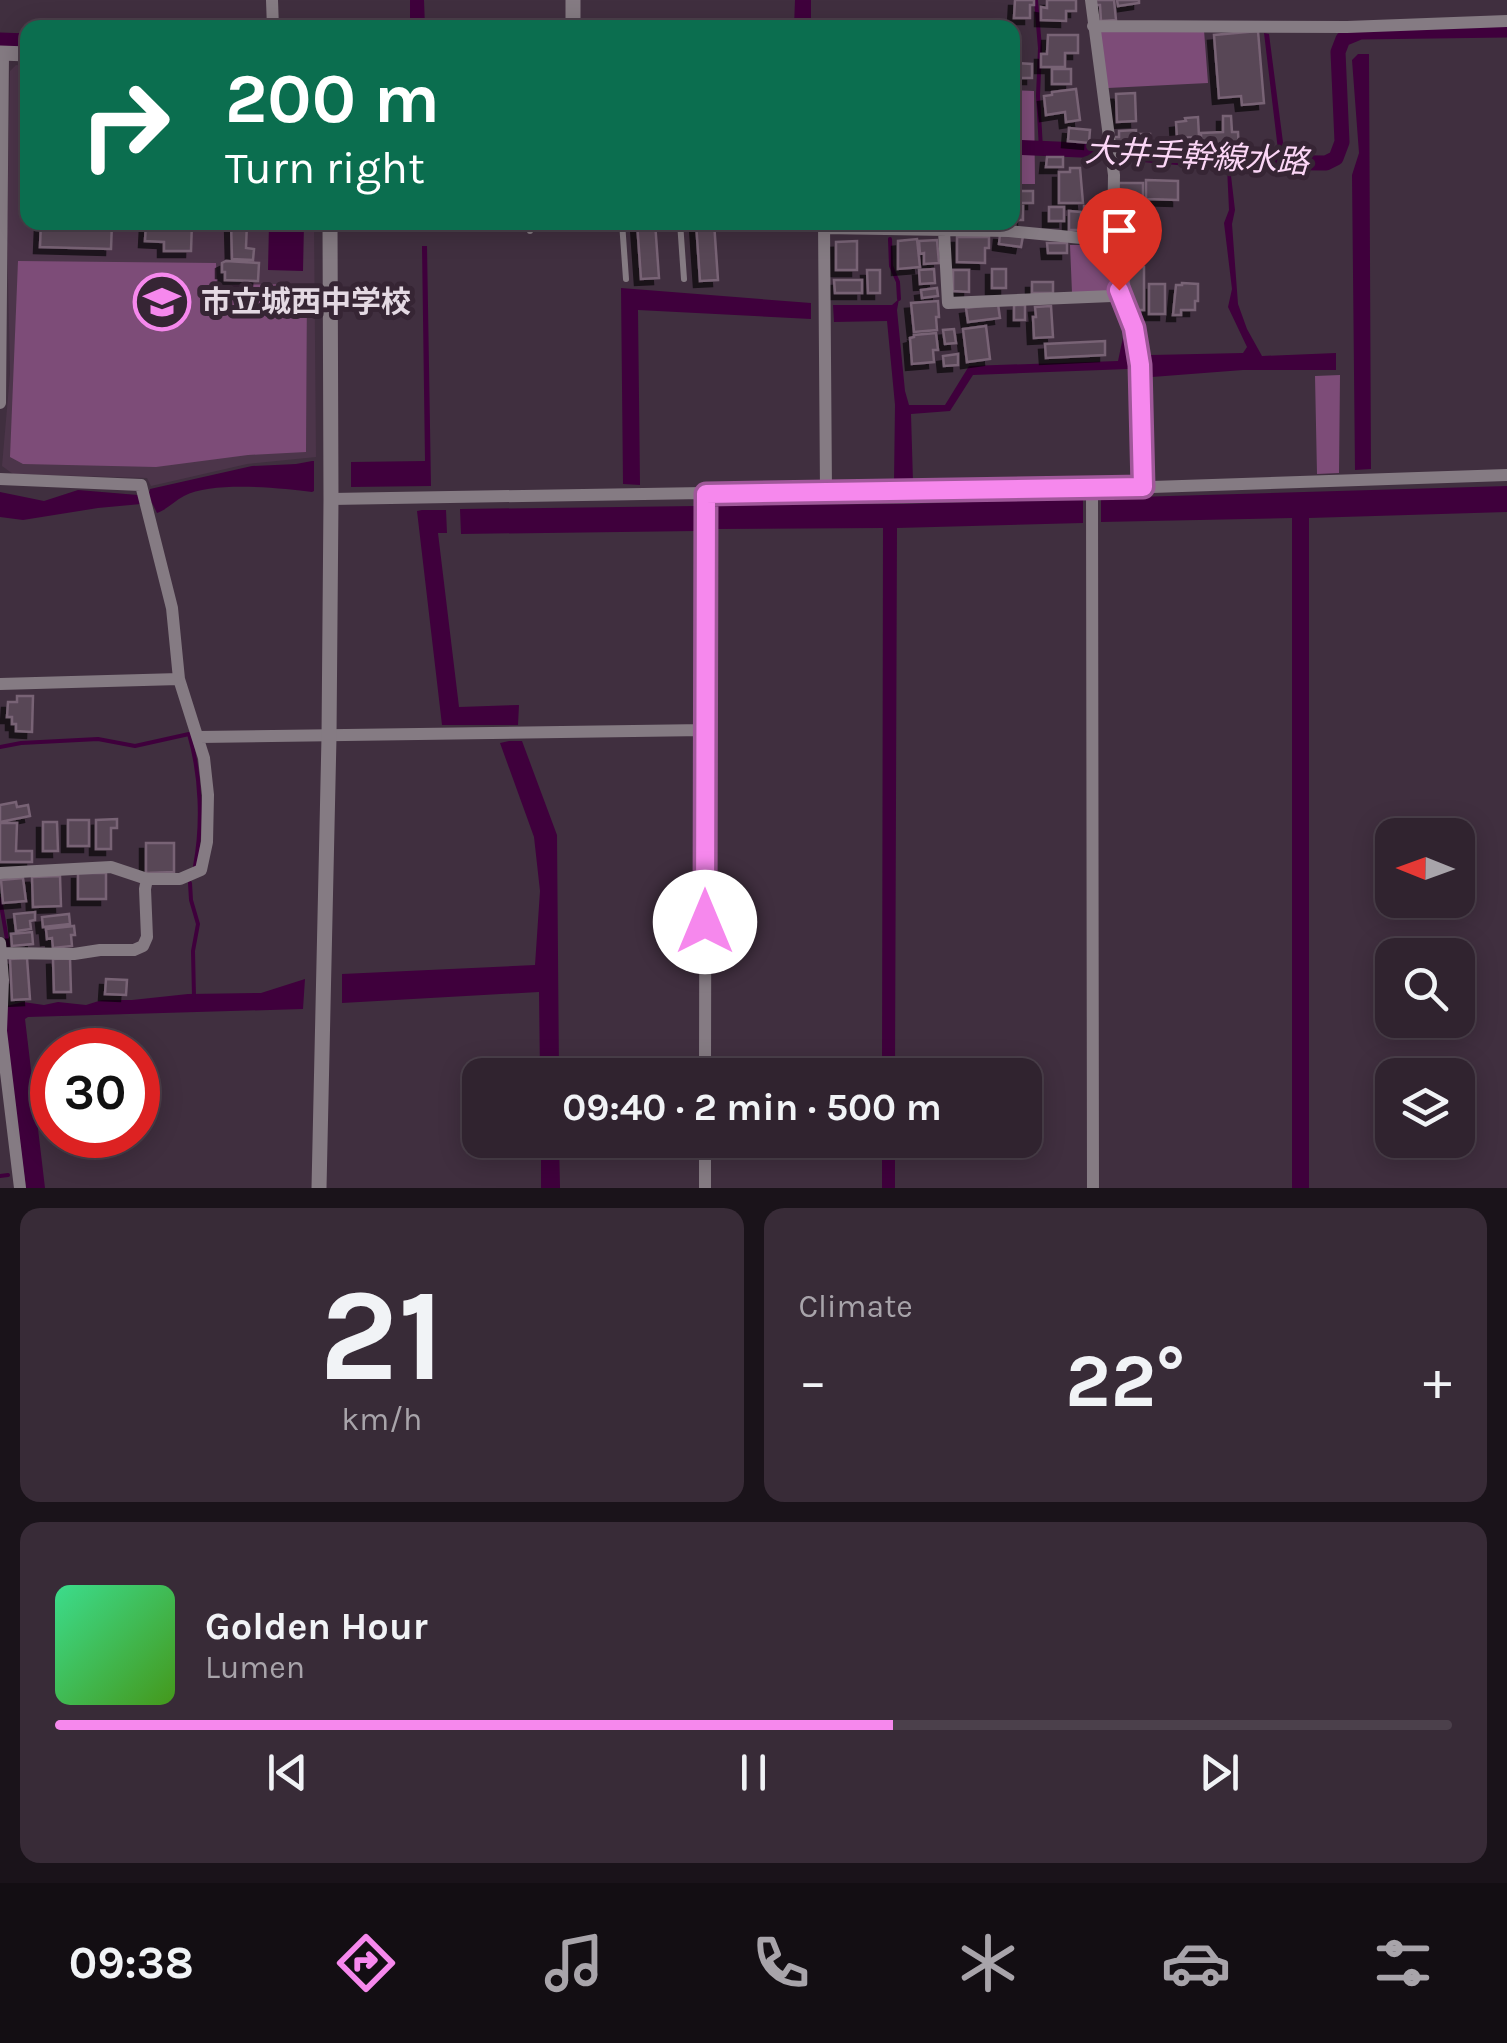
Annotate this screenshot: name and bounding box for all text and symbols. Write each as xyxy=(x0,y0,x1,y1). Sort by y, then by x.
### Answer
text: 200 m xyxy=(225,58,440,140)
icon: right xyxy=(60,60,190,190)
water label: 大井手幹線水路 xyxy=(1084,132,1313,181)
text: Turn right xyxy=(225,142,425,194)
pin xyxy=(1077,188,1162,291)
icon: arrive xyxy=(1092,203,1147,258)
school or university icon: 市立城西中学校 xyxy=(132,272,192,332)
place label: 市立城西中学校 xyxy=(201,284,411,320)
north arrow xyxy=(1375,818,1475,918)
map controls xyxy=(1375,818,1475,1158)
position arrow xyxy=(653,870,757,974)
button: search xyxy=(1375,938,1475,1038)
speed limit sign: 30 xyxy=(30,1028,160,1158)
button: layers xyxy=(1375,1058,1475,1158)
text: 09:40 · 2 min · 500 m xyxy=(562,1085,942,1130)
text: 21 xyxy=(319,1260,444,1412)
text: Climate xyxy=(799,1288,913,1325)
text: 22° xyxy=(1065,1337,1185,1425)
text: − xyxy=(799,1349,827,1413)
text: + xyxy=(1423,1349,1452,1413)
text: km/h xyxy=(341,1401,422,1438)
text: Golden Hour xyxy=(205,1604,428,1649)
text: Lumen xyxy=(205,1649,305,1686)
icon: previous xyxy=(260,1745,315,1800)
icon: pause xyxy=(726,1745,781,1800)
icon: next xyxy=(1192,1745,1247,1800)
icon: directions xyxy=(331,1928,401,1998)
icon: music xyxy=(539,1928,609,1998)
icon: phone xyxy=(746,1928,816,1998)
icon: climate xyxy=(953,1928,1023,1998)
icon: car xyxy=(1161,1928,1231,1998)
icon: filters xyxy=(1368,1928,1438,1998)
text: 09:38 xyxy=(69,1937,194,1989)

